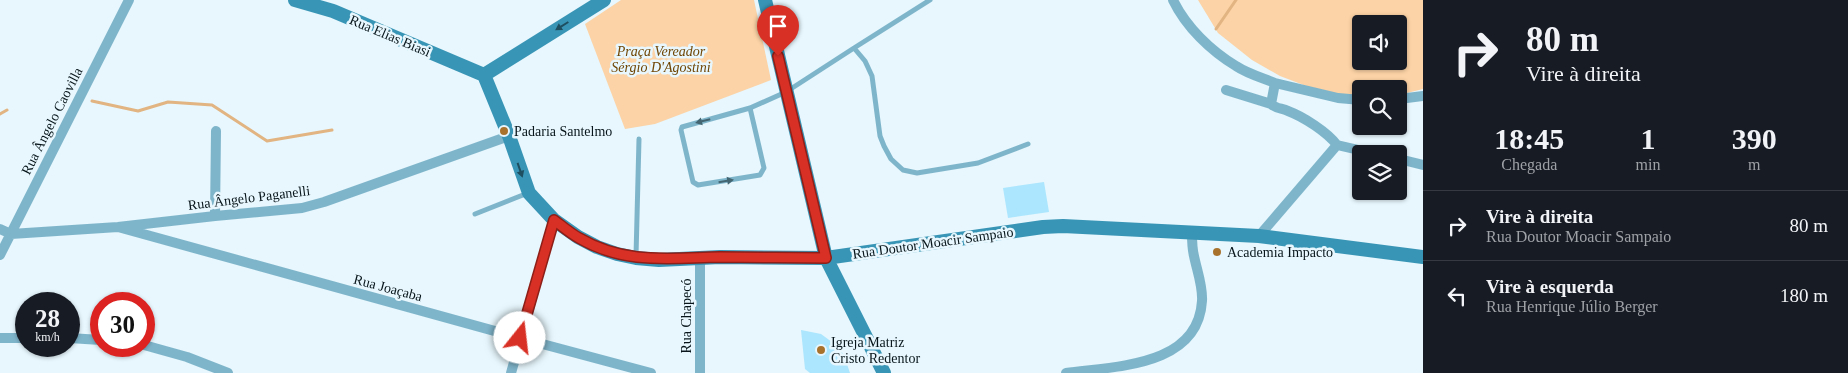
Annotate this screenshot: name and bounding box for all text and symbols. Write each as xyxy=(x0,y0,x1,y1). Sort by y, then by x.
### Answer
pin xyxy=(757,5,799,56)
street label: Rua Elias Biasi xyxy=(347,12,433,60)
icon: arrive xyxy=(764,12,792,40)
map controls xyxy=(1352,15,1407,200)
button: sound xyxy=(1352,15,1407,70)
icon: right xyxy=(1443,20,1508,85)
text: 80 m xyxy=(1526,20,1599,59)
one-way arrow xyxy=(556,21,569,31)
park label: Praça Vereador Sérgio D'Agostini xyxy=(611,44,711,75)
text: Vire à direita xyxy=(1526,61,1641,86)
street label: Rua Ângelo Caovilla xyxy=(18,64,86,177)
button: search xyxy=(1352,80,1407,135)
one-way arrow xyxy=(695,117,710,125)
text: 18:45 xyxy=(1494,122,1564,155)
text: 1 xyxy=(1640,122,1655,155)
text: 390 xyxy=(1732,122,1777,155)
place label: Padaria Santelmo xyxy=(514,124,612,139)
marker: Padaria Santelmo xyxy=(498,125,510,137)
button: layers xyxy=(1352,145,1407,200)
text: Chegada xyxy=(1501,156,1557,173)
text: min xyxy=(1636,156,1660,173)
text: m xyxy=(1748,156,1760,173)
one-way arrow xyxy=(516,163,524,178)
one-way arrow xyxy=(719,176,735,184)
street label: Rua Ângelo Paganelli xyxy=(187,182,311,213)
text: Vire à direita xyxy=(1486,206,1593,227)
icon: right xyxy=(1443,212,1471,240)
text: 80 m xyxy=(1789,215,1828,236)
street label: Rua Doutor Moacir Sampaio xyxy=(852,224,1014,262)
text: Rua Doutor Moacir Sampaio xyxy=(1486,228,1671,245)
place label: Academia Impacto xyxy=(1227,245,1333,260)
marker: Academia Impacto xyxy=(1211,246,1223,258)
street label: Rua Joaçaba xyxy=(352,272,425,305)
text: Vire à esquerda xyxy=(1486,276,1614,297)
street label: Rua Chapecó xyxy=(679,278,694,354)
icon: left xyxy=(1443,282,1471,310)
text: 180 m xyxy=(1780,285,1828,306)
speed limit sign: 30 xyxy=(90,292,155,357)
text: Rua Henrique Júlio Berger xyxy=(1486,298,1658,315)
text: 28 xyxy=(35,305,60,332)
position arrow xyxy=(493,311,545,363)
text: km/h xyxy=(35,330,60,344)
place label: Igreja Matriz Cristo Redentor xyxy=(831,335,920,366)
marker: Igreja Matriz Cristo Redentor xyxy=(815,344,827,356)

